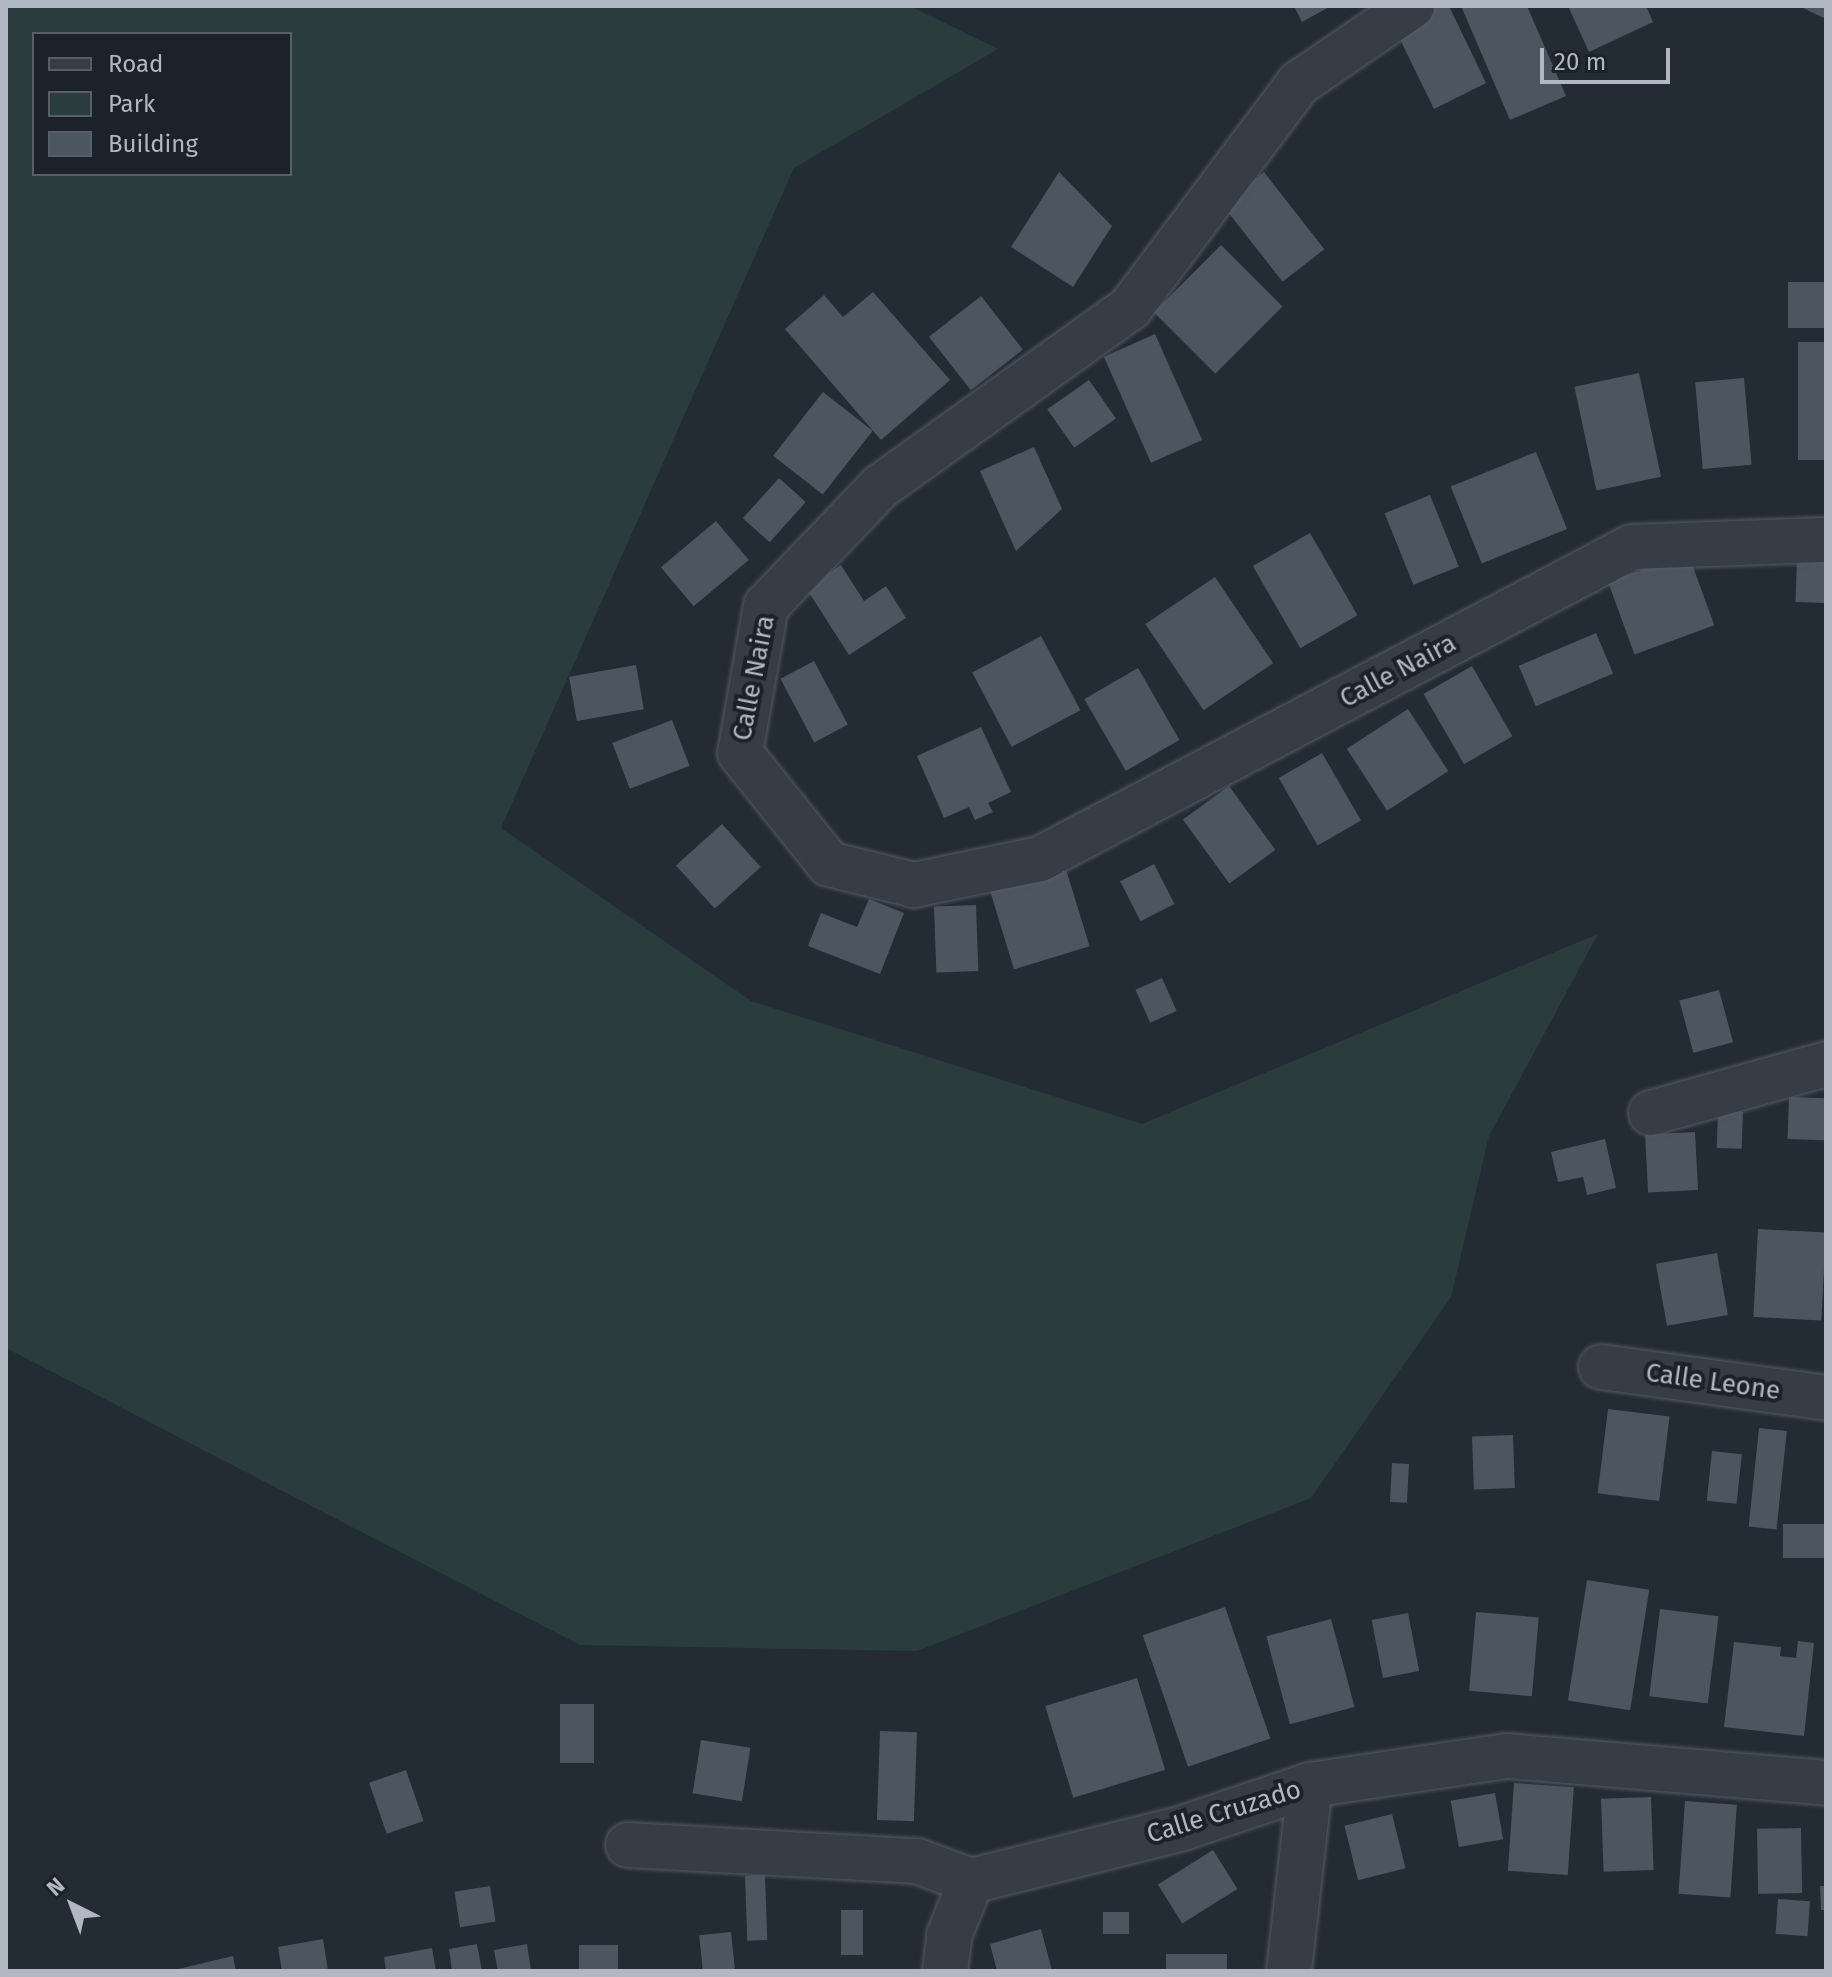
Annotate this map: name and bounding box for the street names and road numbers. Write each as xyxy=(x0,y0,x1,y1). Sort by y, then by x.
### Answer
street label: Calle Naira xyxy=(727,613,781,743)
street label: Calle Naira xyxy=(1335,627,1461,715)
street label: Calle Leone xyxy=(1644,1357,1782,1407)
street label: Calle Cruzado xyxy=(1143,1774,1305,1850)

